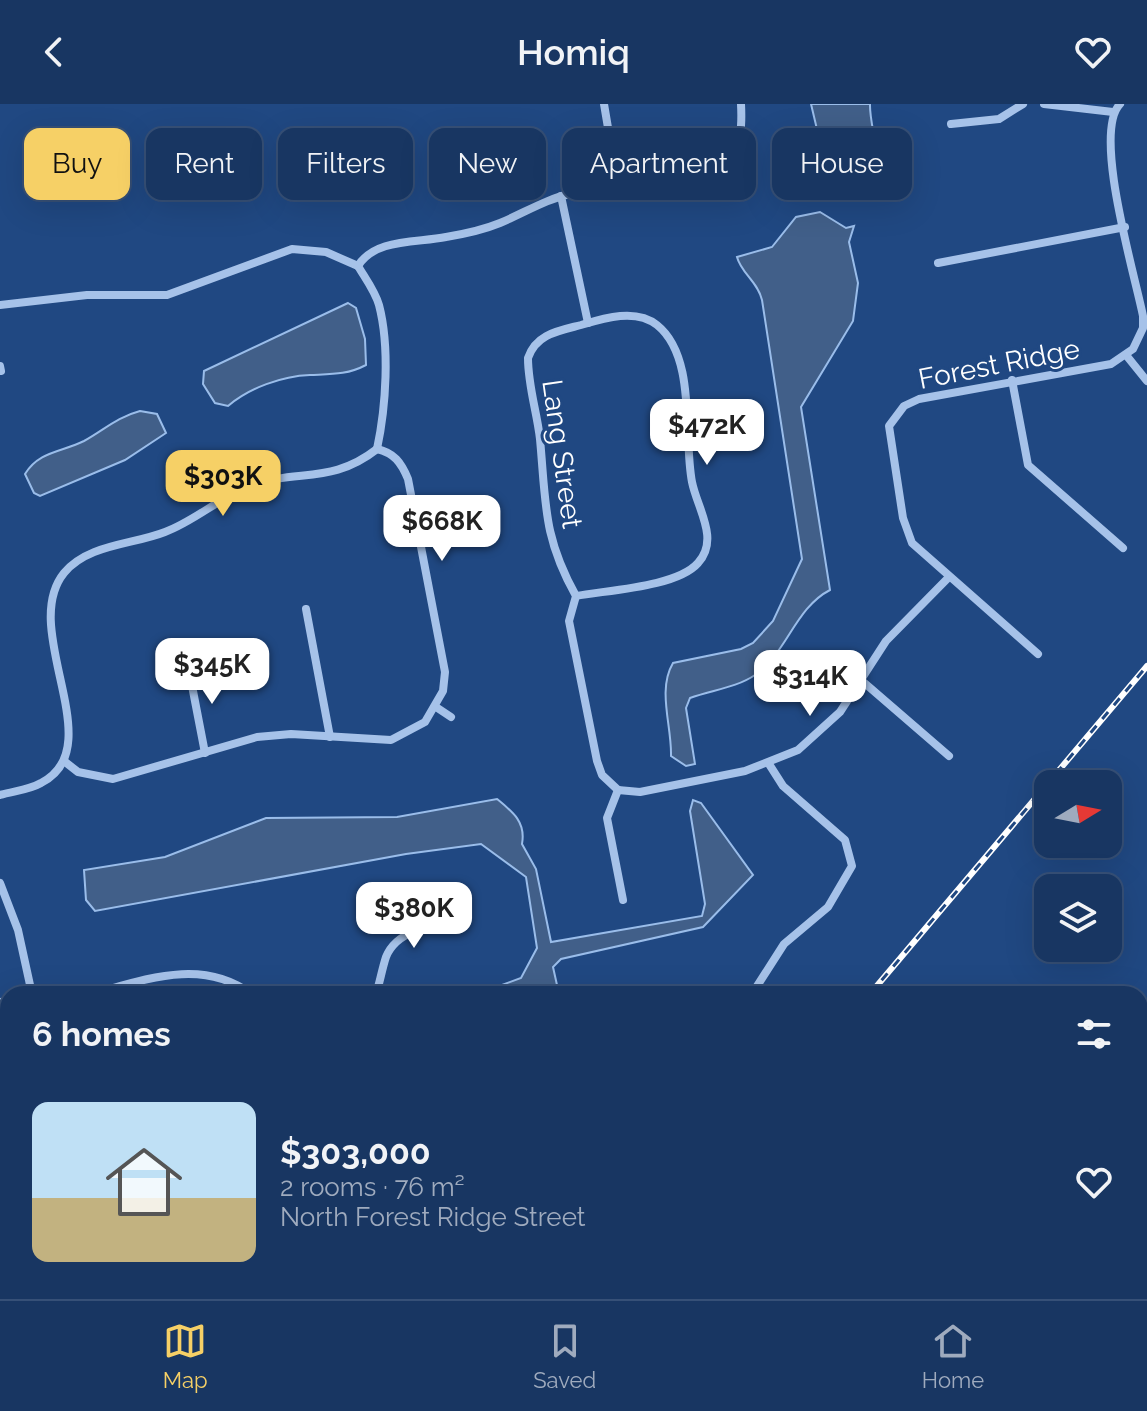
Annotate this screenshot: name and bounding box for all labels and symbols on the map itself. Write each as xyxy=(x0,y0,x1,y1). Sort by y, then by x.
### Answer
street label: Forest Ridge xyxy=(916,332,1082,396)
street label: Lang Street xyxy=(535,377,589,531)
pin: $472K xyxy=(651,399,763,467)
pin: $303K xyxy=(167,450,279,518)
pin: $668K xyxy=(386,495,498,563)
pin: $345K xyxy=(156,638,268,706)
pin: $314K xyxy=(754,650,866,718)
north arrow xyxy=(1034,770,1122,858)
pin: $380K xyxy=(358,882,470,950)

